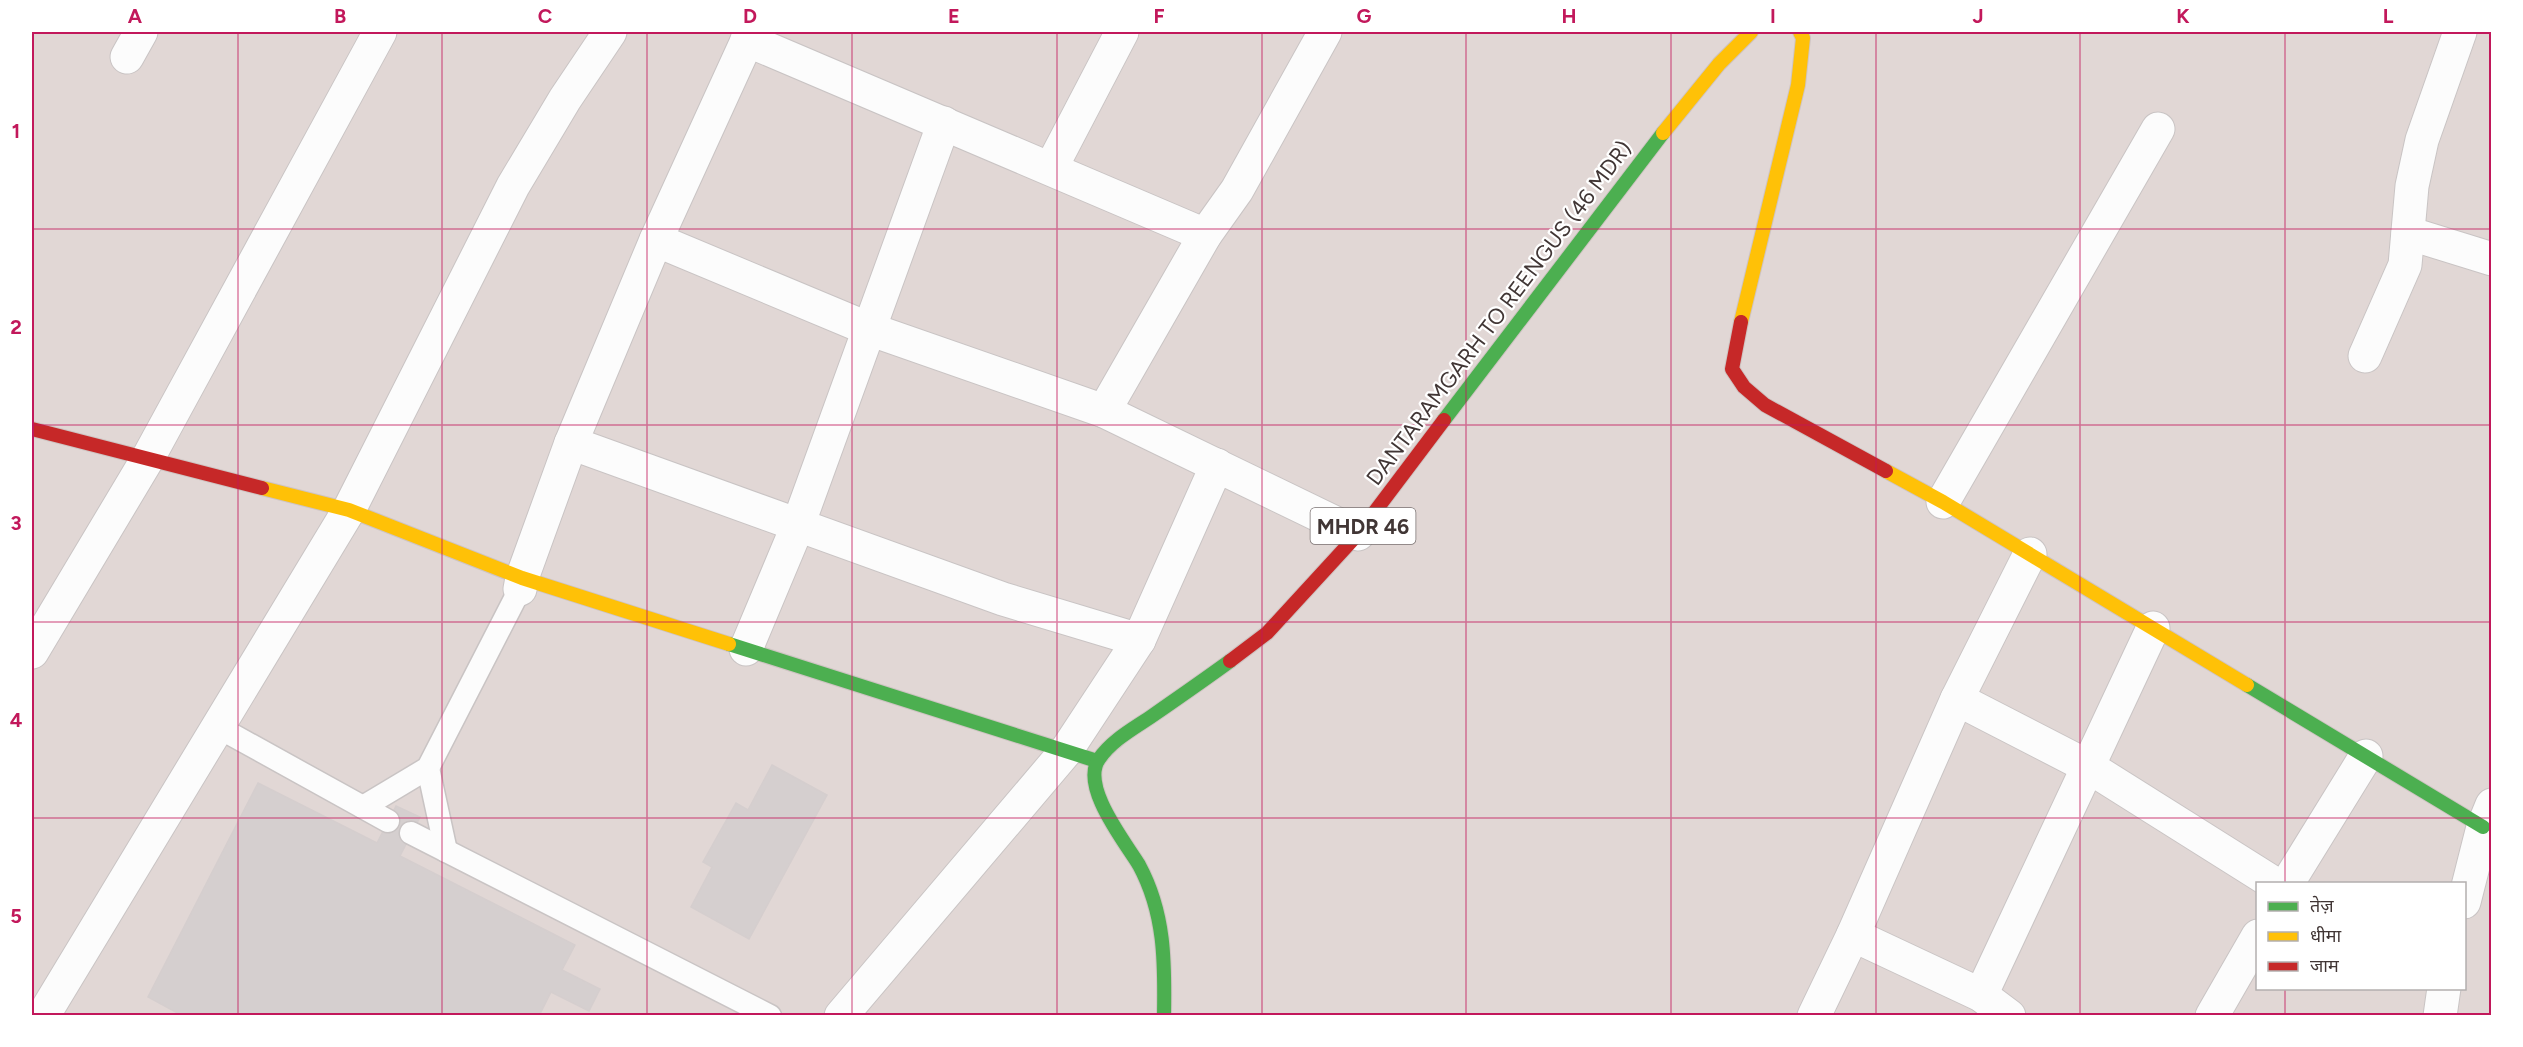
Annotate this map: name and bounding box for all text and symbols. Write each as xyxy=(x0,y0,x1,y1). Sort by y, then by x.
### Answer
text: A xyxy=(128,4,143,28)
text: B xyxy=(334,4,346,28)
text: C xyxy=(538,4,552,28)
text: D xyxy=(743,4,757,28)
text: E xyxy=(948,4,960,28)
text: F xyxy=(1153,4,1165,28)
text: G xyxy=(1357,4,1372,28)
text: H xyxy=(1562,4,1577,28)
text: I xyxy=(1770,4,1776,28)
text: J xyxy=(1972,4,1984,28)
text: K xyxy=(2176,4,2190,28)
text: L xyxy=(2383,4,2394,28)
text: 1 xyxy=(12,119,20,143)
street label: DANTARAMGARH TO REENGUS (46 MDR) xyxy=(1361,135,1637,491)
text: 2 xyxy=(10,315,22,339)
road number: MHDR 46 xyxy=(1310,508,1416,544)
text: 3 xyxy=(10,511,22,535)
text: 4 xyxy=(10,708,23,732)
legend xyxy=(2256,882,2466,990)
text: तेज़ xyxy=(2310,895,2334,917)
text: 5 xyxy=(10,904,22,928)
text: धीमा xyxy=(2310,925,2341,947)
text: जाम xyxy=(2310,955,2340,977)

